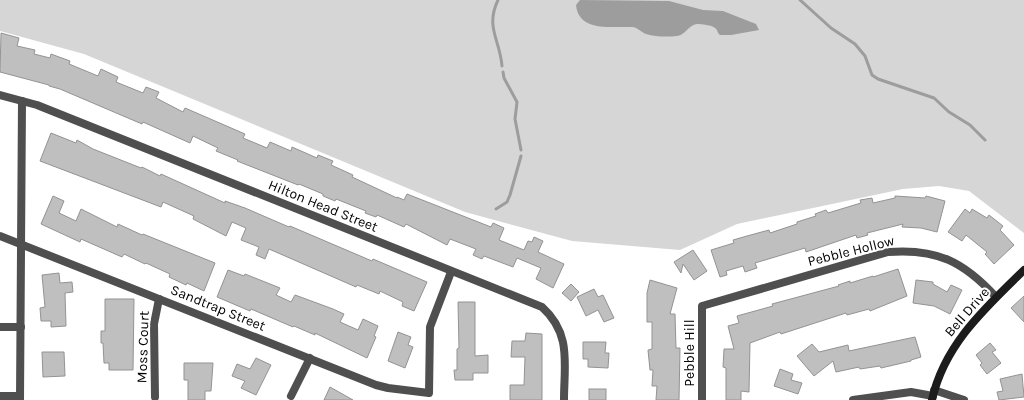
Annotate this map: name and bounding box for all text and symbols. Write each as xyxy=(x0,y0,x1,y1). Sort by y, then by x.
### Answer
street label: Hilton Head Street xyxy=(266,176,380,236)
street label: Pebble Hollow xyxy=(806,232,896,270)
street label: Sandtrap Street xyxy=(168,281,268,335)
street label: Bell Drive xyxy=(941,284,993,340)
street label: Moss Court xyxy=(133,310,153,384)
street label: Pebble Hill xyxy=(681,319,698,387)

